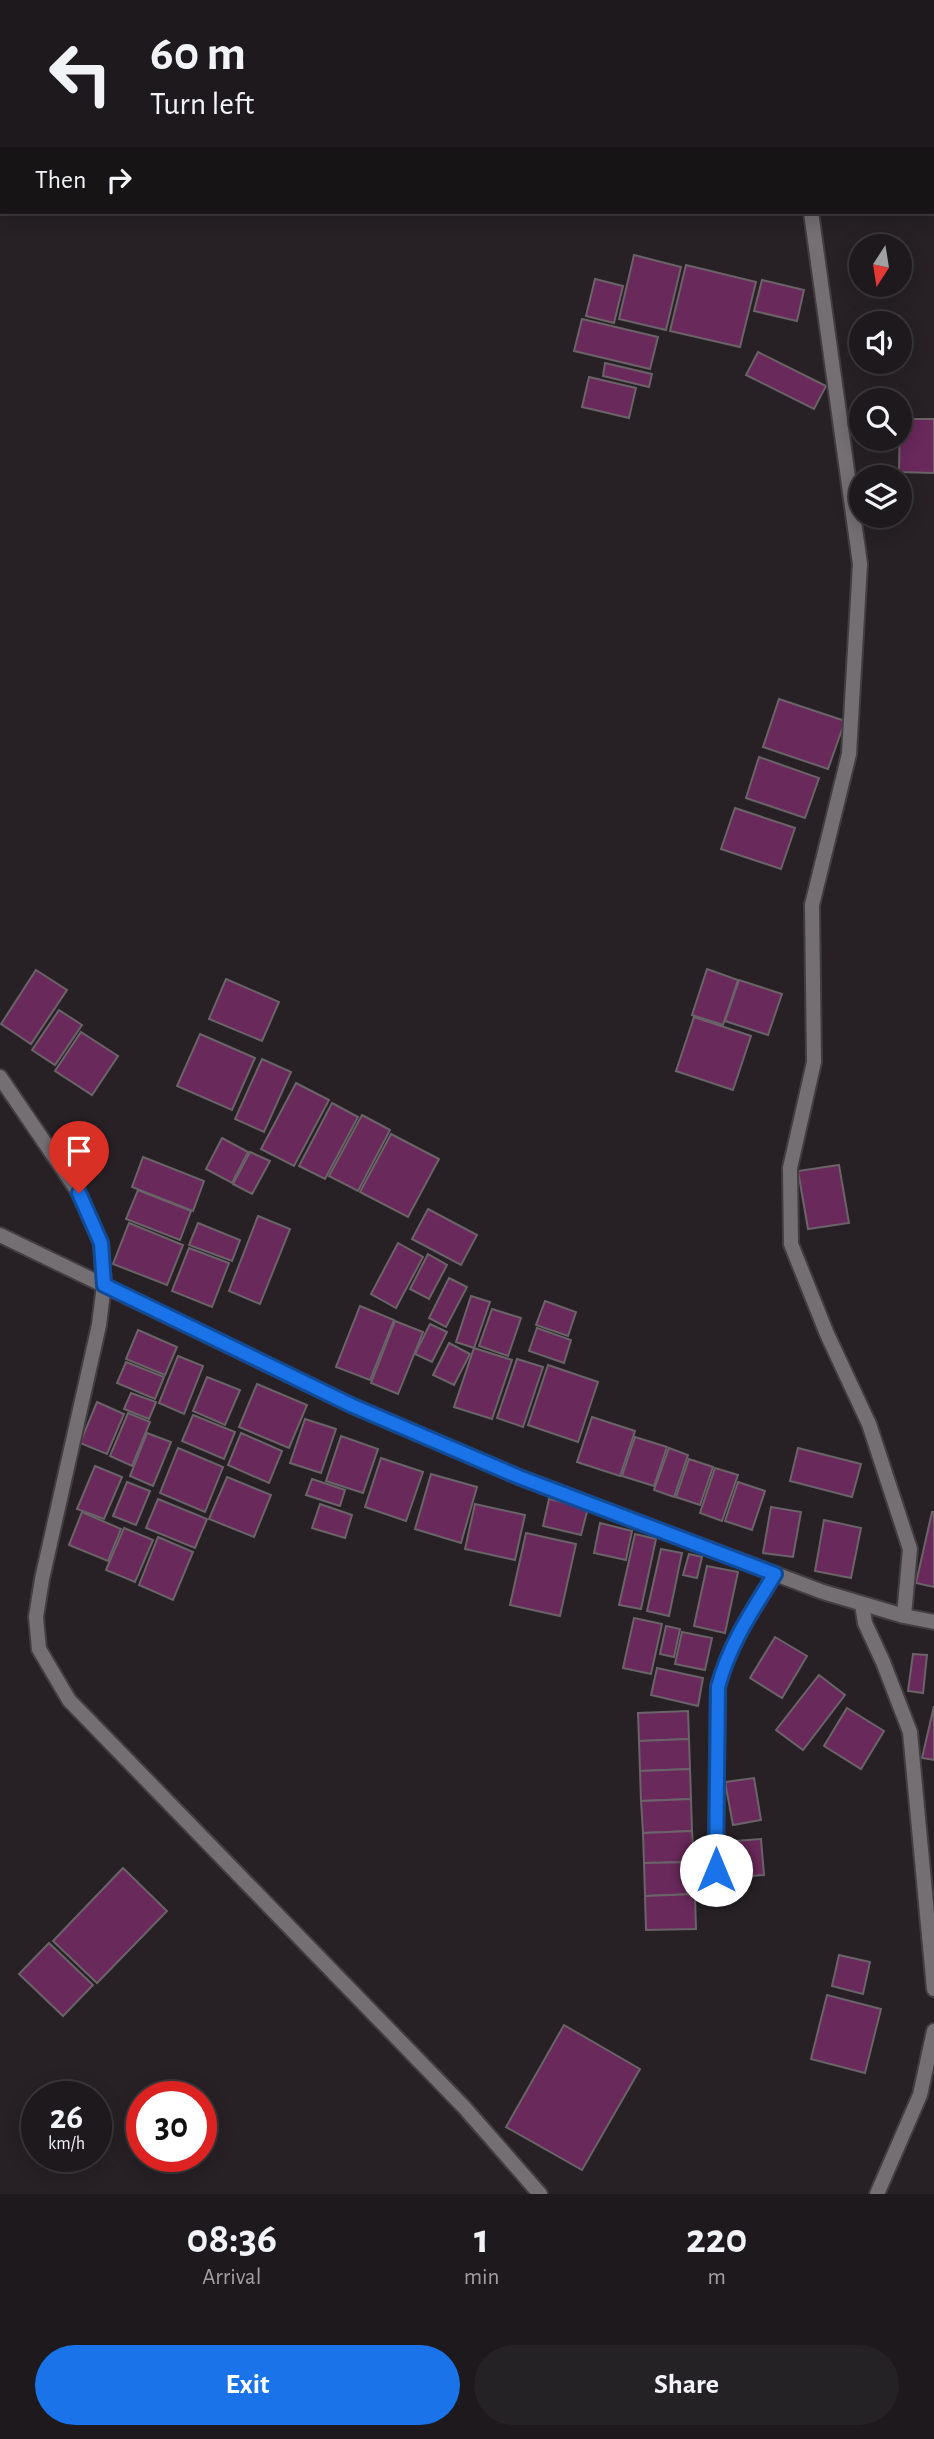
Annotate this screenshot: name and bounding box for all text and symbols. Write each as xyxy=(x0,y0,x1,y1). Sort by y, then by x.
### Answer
icon: left xyxy=(35,28,126,119)
text: 60 m xyxy=(150,30,246,79)
text: Turn left xyxy=(150,88,254,120)
icon: right xyxy=(100,161,138,199)
text: Then xyxy=(35,167,86,193)
north arrow xyxy=(849,234,912,298)
map controls xyxy=(849,234,912,528)
button: sound xyxy=(849,311,912,374)
button: search xyxy=(849,388,912,451)
button: layers xyxy=(849,465,912,528)
pin xyxy=(49,1121,109,1193)
icon: arrive xyxy=(60,1132,98,1170)
position arrow xyxy=(679,1833,753,1907)
speed limit sign: 30 xyxy=(126,2081,217,2172)
text: 26 xyxy=(50,2100,83,2135)
text: km/h xyxy=(48,2135,85,2153)
text: 08:36 xyxy=(187,2218,277,2260)
text: 1 xyxy=(474,2218,489,2260)
text: 220 xyxy=(686,2218,747,2260)
text: Arrival xyxy=(202,2266,261,2289)
text: min xyxy=(464,2266,499,2289)
text: m xyxy=(708,2266,726,2289)
button: Exit xyxy=(35,2345,460,2425)
button: Share xyxy=(474,2345,899,2425)

